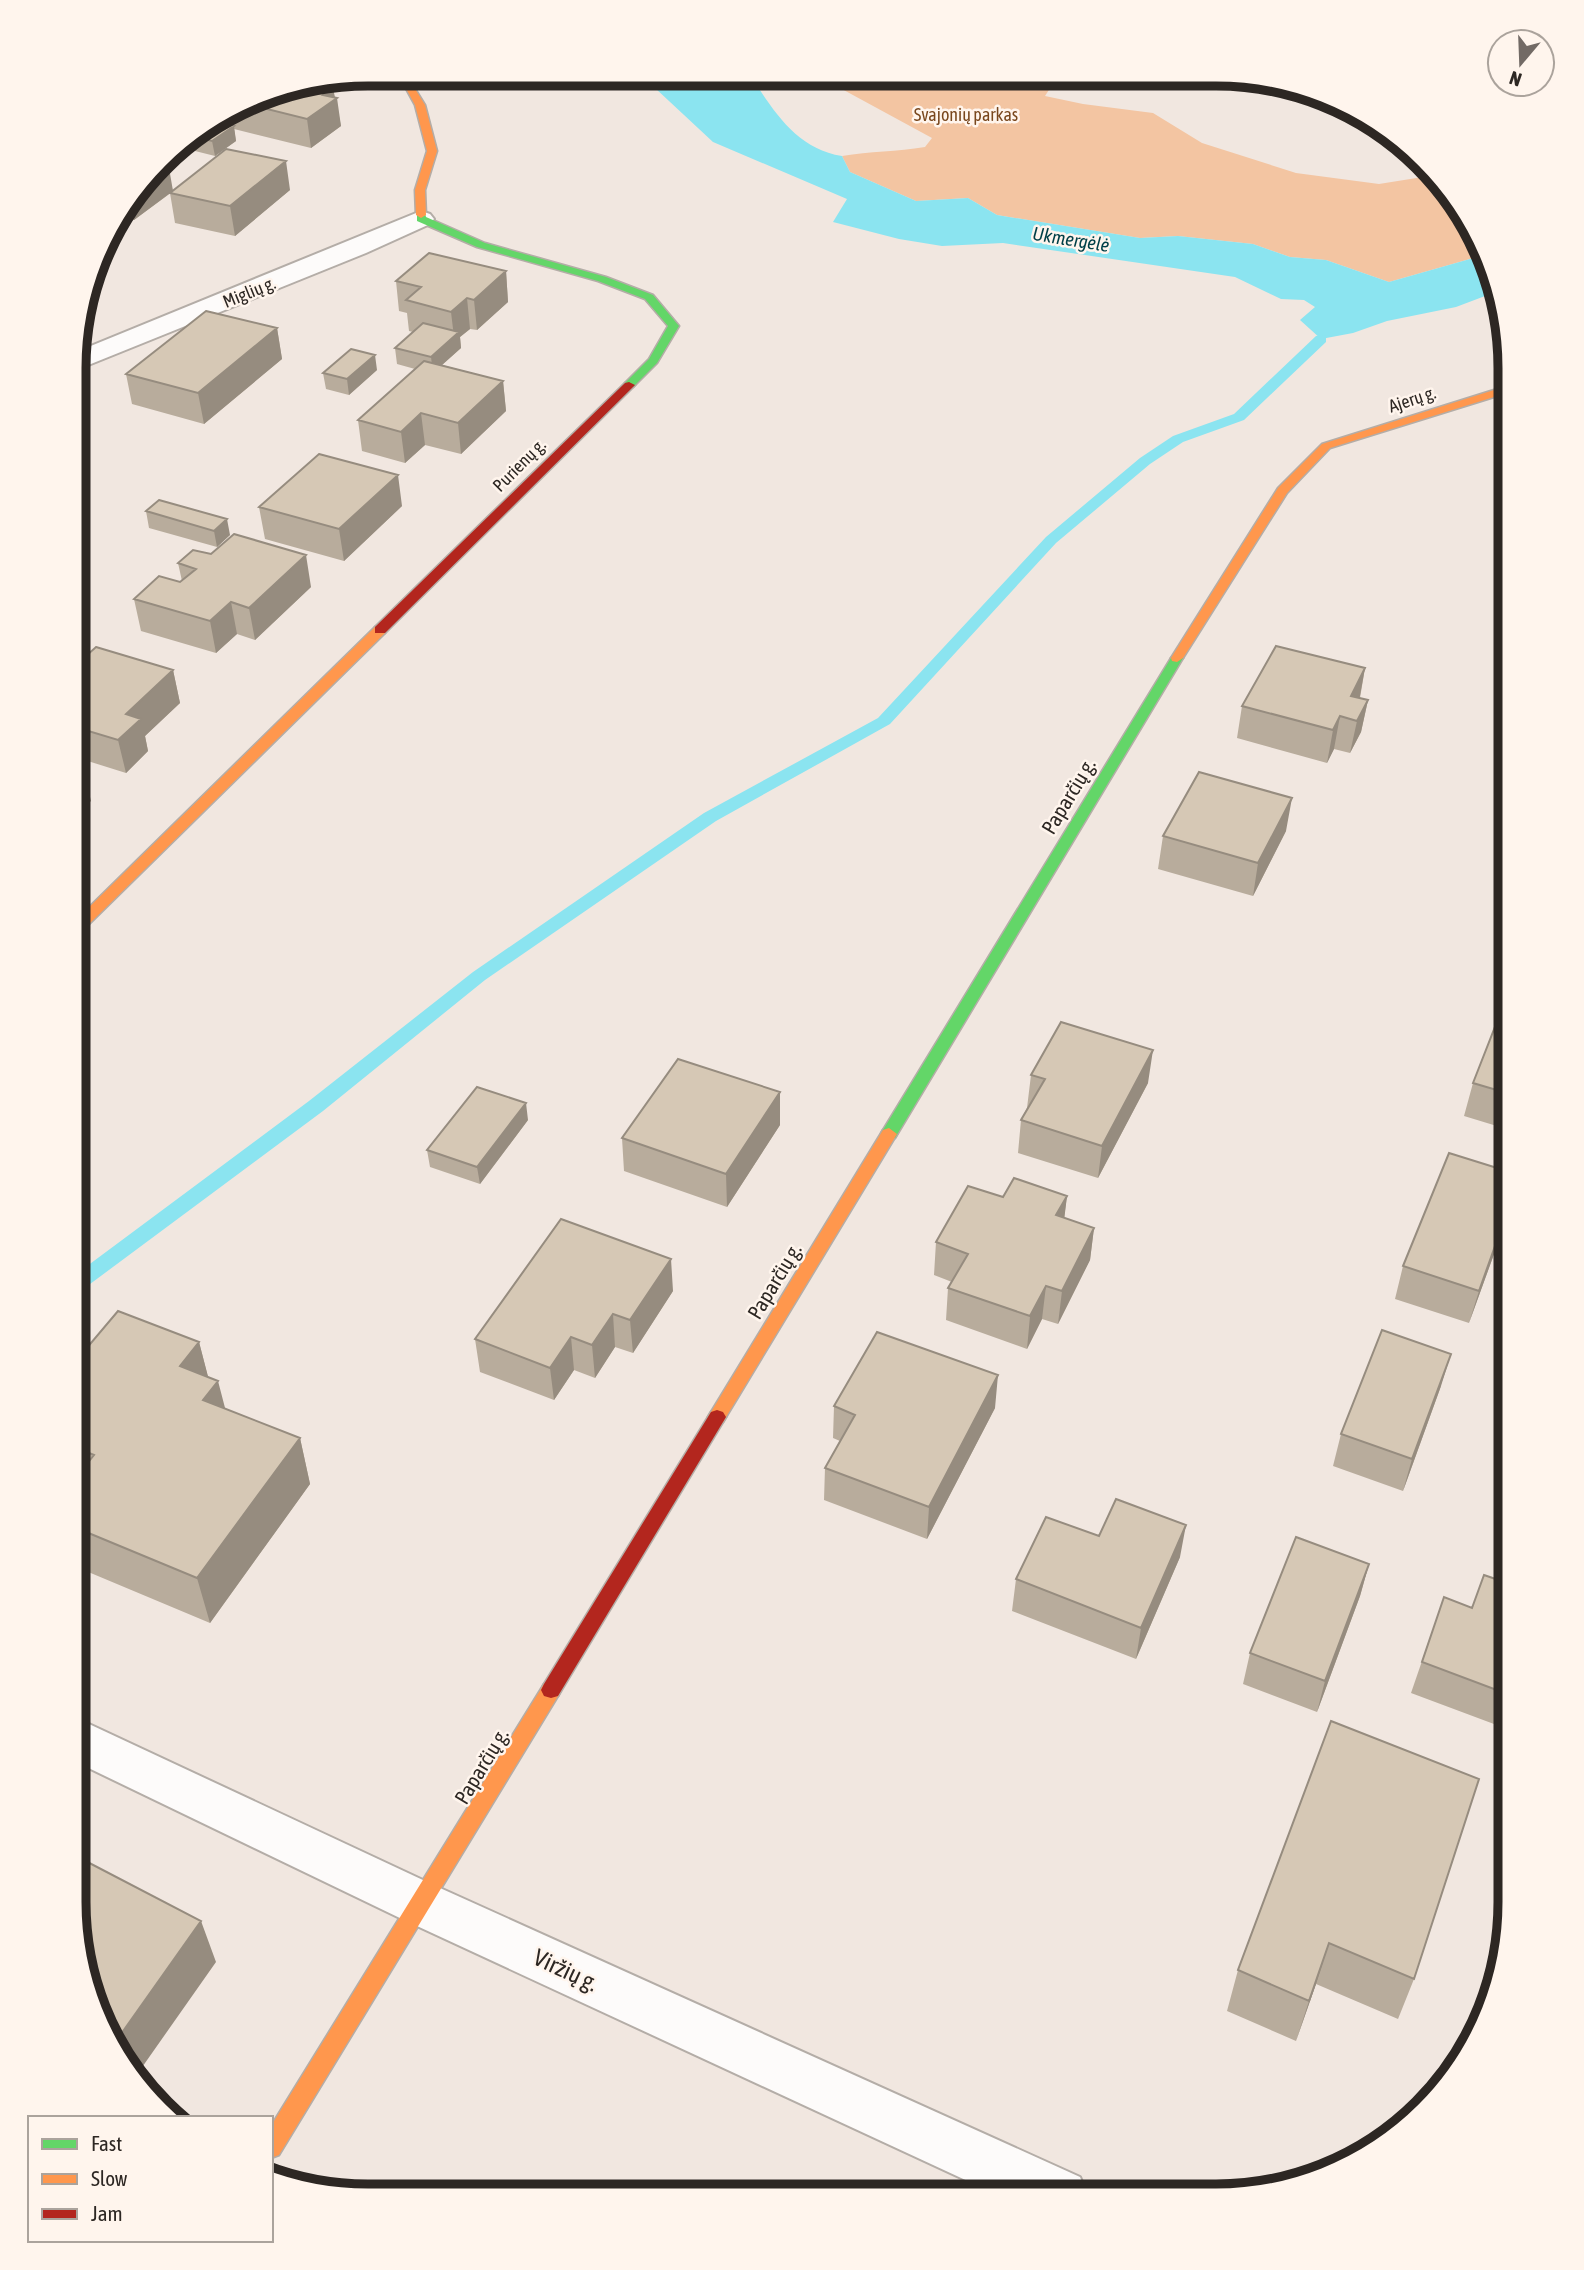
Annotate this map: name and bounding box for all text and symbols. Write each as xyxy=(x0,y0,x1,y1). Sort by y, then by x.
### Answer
north arrow xyxy=(1486,28,1556,98)
text: N xyxy=(1507,67,1524,91)
park label: Svajonių parkas xyxy=(914,104,1018,125)
water label: Ukmergėlė xyxy=(1031,222,1111,256)
street label: Miglių g. xyxy=(220,272,278,312)
street label: Ajerų g. xyxy=(1386,382,1438,416)
street label: Purienų g. xyxy=(488,434,550,496)
street label: Paparčių g. xyxy=(1036,754,1100,838)
street label: Paparčių g. xyxy=(742,1239,806,1323)
street label: Paparčių g. xyxy=(449,1724,513,1808)
street label: Viržių g. xyxy=(529,1943,603,1997)
legend xyxy=(28,2116,273,2242)
text: Fast xyxy=(91,2131,122,2155)
text: Slow xyxy=(91,2166,128,2190)
text: Jam xyxy=(91,2201,123,2225)

